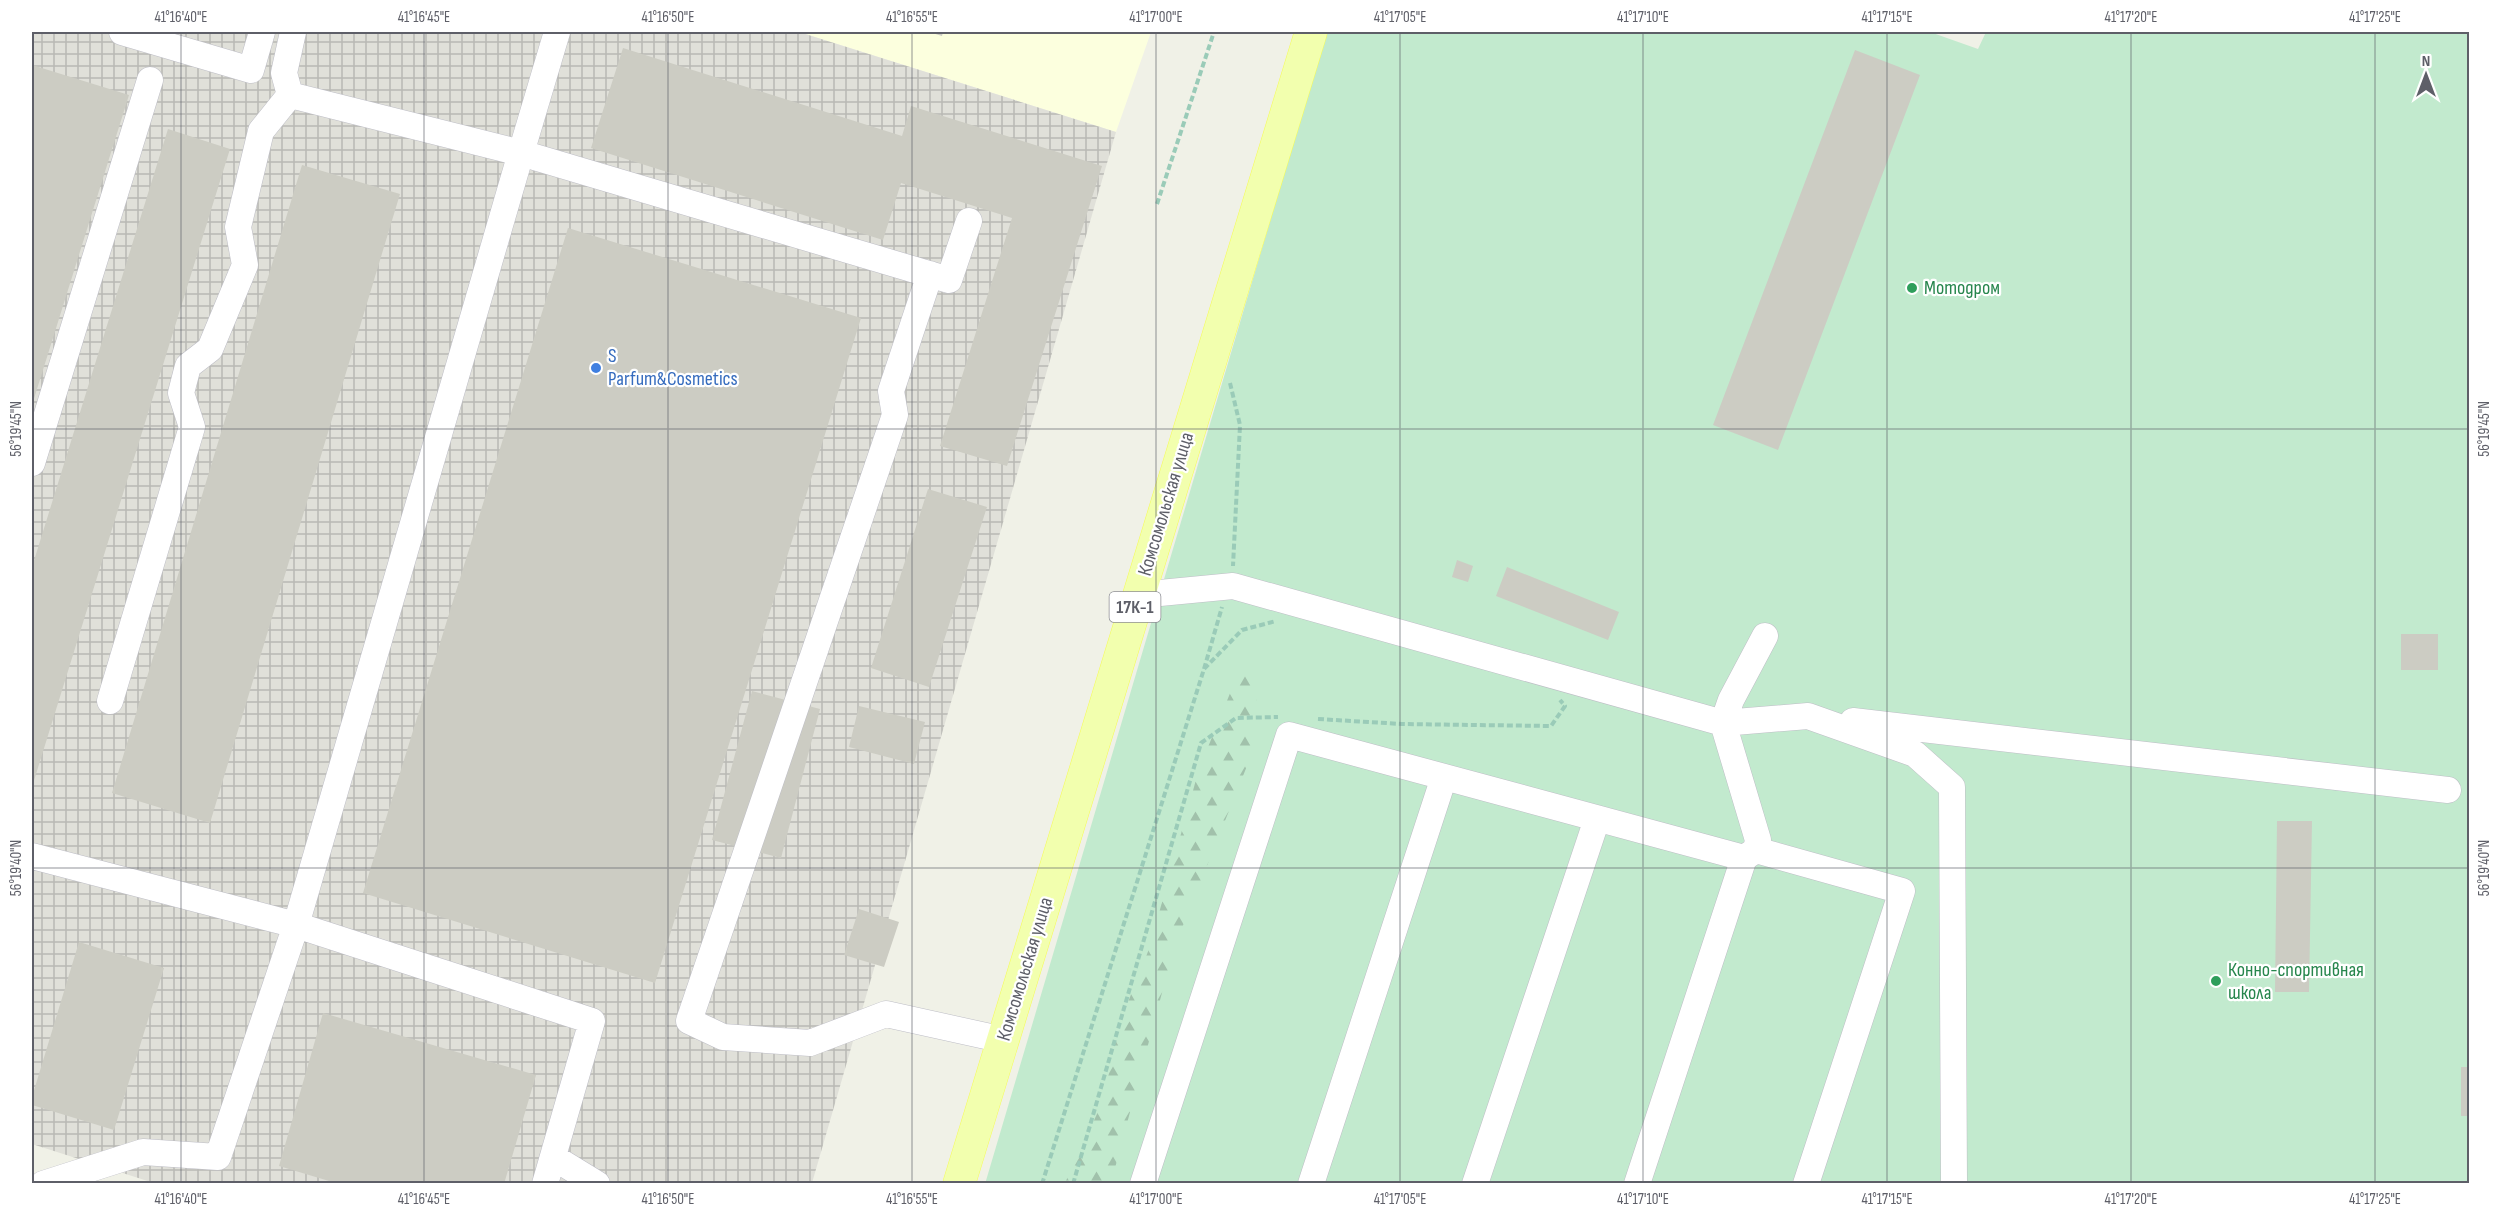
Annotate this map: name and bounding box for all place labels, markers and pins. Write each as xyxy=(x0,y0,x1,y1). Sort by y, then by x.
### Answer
place label: Мотодром xyxy=(1924,276,2000,300)
marker: Мотодром xyxy=(1905,281,1919,295)
place label: S Parfum&Cosmetics xyxy=(608,344,738,391)
marker: S Parfum&Cosmetics xyxy=(589,361,603,375)
place label: Конно-спортивная школа xyxy=(2228,958,2364,1005)
marker: Конно-спортивная школа xyxy=(2209,974,2223,988)

